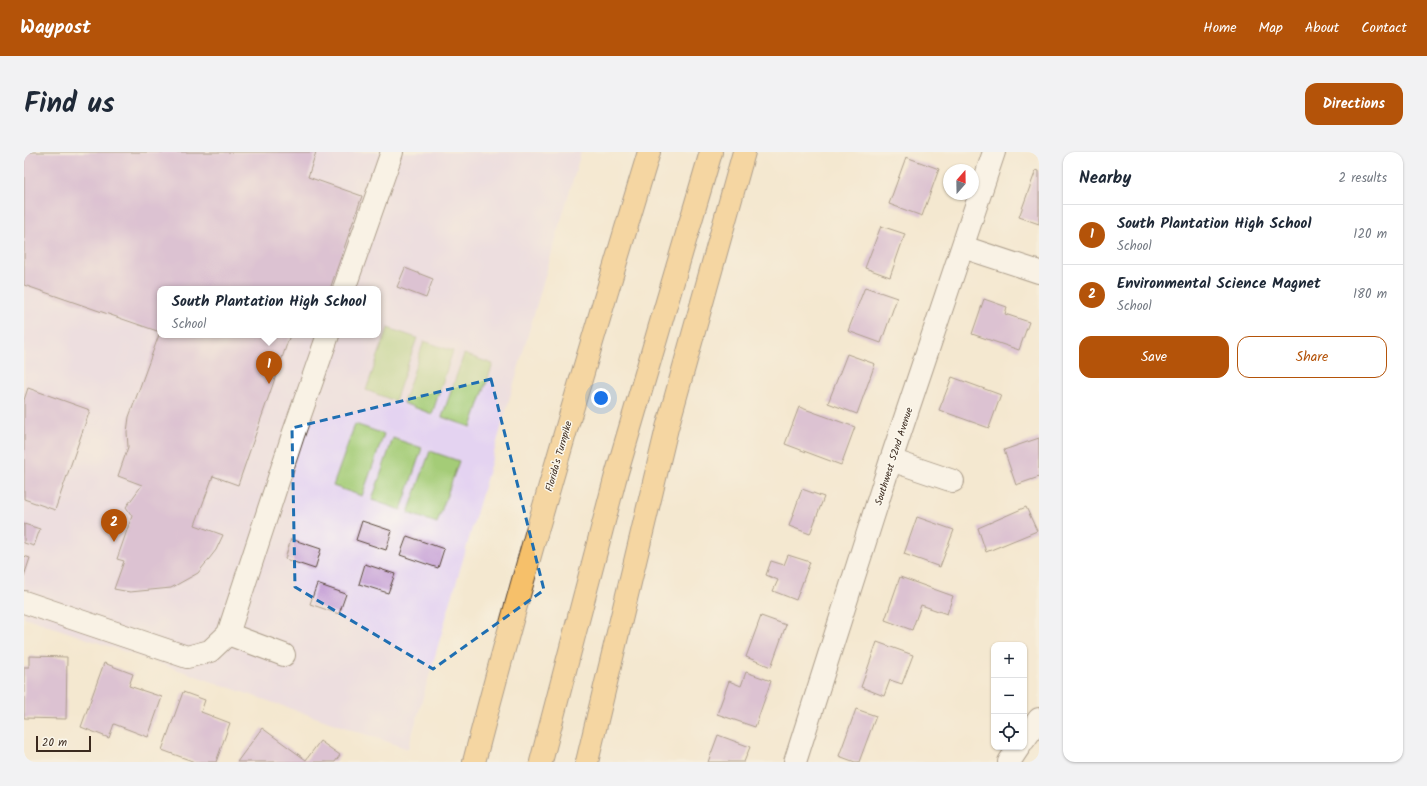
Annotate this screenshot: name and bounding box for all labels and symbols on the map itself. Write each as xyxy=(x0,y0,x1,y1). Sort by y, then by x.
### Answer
north arrow xyxy=(943,164,979,200)
pin: 1 xyxy=(256,351,282,384)
your location xyxy=(591,388,611,408)
street label: Southwest 52nd Avenue xyxy=(871,405,918,507)
street label: Florida's Turnpike xyxy=(541,419,577,493)
pin: 2 xyxy=(101,509,127,542)
scale bar xyxy=(36,734,91,753)

